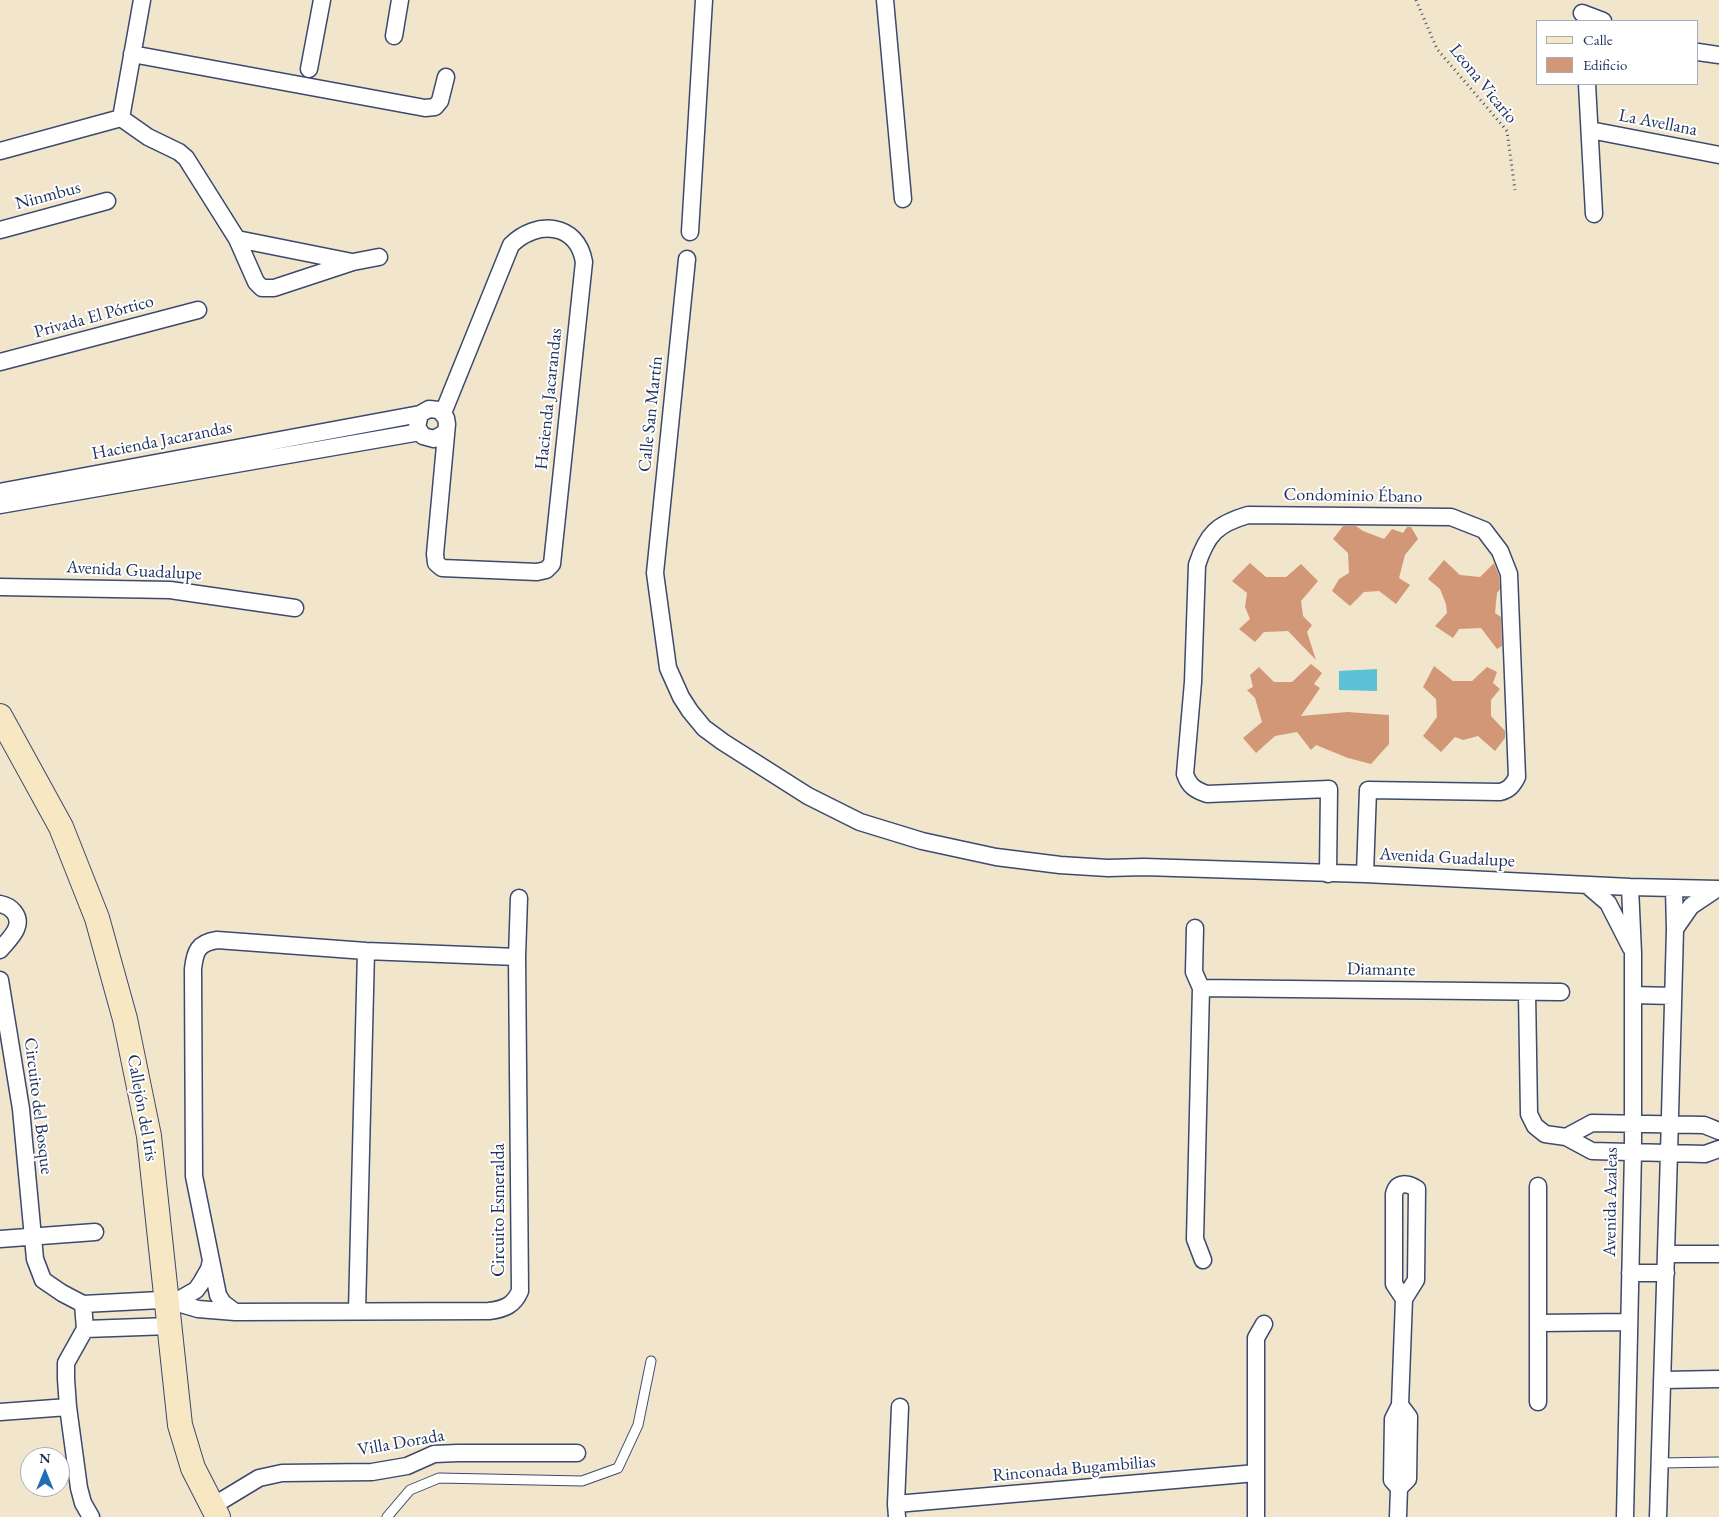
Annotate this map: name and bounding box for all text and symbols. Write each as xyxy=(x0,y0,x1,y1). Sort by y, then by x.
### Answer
legend xyxy=(1536,20,1699,85)
text: Calle xyxy=(1583,30,1613,49)
street label: Leona Vicario xyxy=(1444,40,1522,128)
text: Edificio xyxy=(1583,55,1627,74)
street label: La Avellana xyxy=(1617,105,1699,141)
street label: Ninmbus xyxy=(13,177,83,215)
street label: Privada El Pórtico xyxy=(32,291,156,343)
street label: Hacienda Jacarandas xyxy=(531,327,567,471)
street label: Calle San Martín xyxy=(634,355,668,473)
street label: Hacienda Jacarandas xyxy=(90,417,234,465)
street label: Condominio Ébano xyxy=(1283,484,1423,508)
street label: Avenida Guadalupe xyxy=(66,557,202,585)
street label: Avenida Guadalupe xyxy=(1379,844,1515,872)
street label: Diamante xyxy=(1347,959,1415,981)
street label: Circuito del Bosque xyxy=(19,1036,57,1176)
street label: Callejón del Iris xyxy=(122,1053,162,1163)
street label: Circuito Esmeralda xyxy=(488,1143,510,1277)
street label: Avenida Azaleas xyxy=(1599,1147,1623,1257)
street label: Villa Dorada xyxy=(356,1425,446,1461)
north arrow xyxy=(20,1447,70,1497)
text: N xyxy=(39,1449,51,1467)
street label: Rinconada Bugambilias xyxy=(992,1451,1156,1487)

